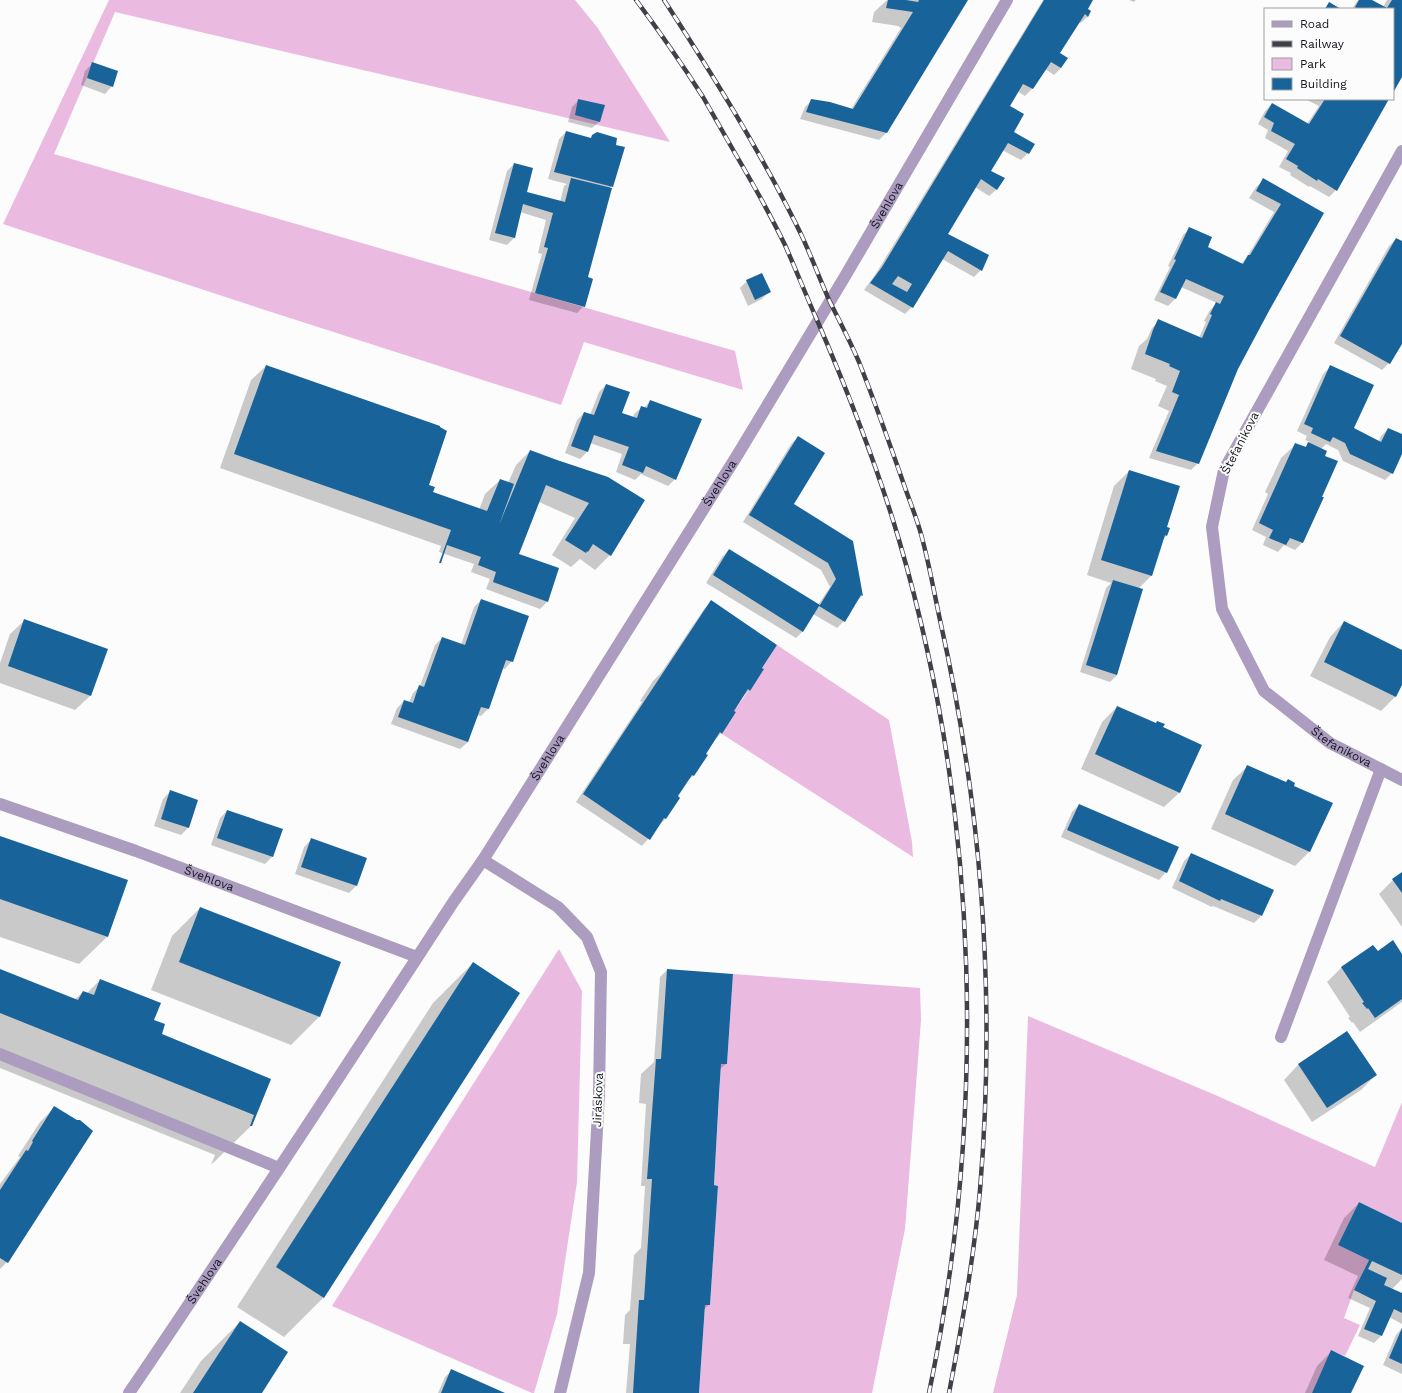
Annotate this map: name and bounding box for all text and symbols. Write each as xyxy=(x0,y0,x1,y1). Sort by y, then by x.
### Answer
legend xyxy=(1264,8,1394,100)
text: Road xyxy=(1300,17,1329,31)
text: Railway xyxy=(1300,37,1345,51)
text: Park xyxy=(1300,57,1326,71)
text: Building xyxy=(1300,77,1347,91)
street label: Švehlova xyxy=(867,179,906,231)
street label: Štefanikova xyxy=(1218,409,1262,476)
street label: Švehlova xyxy=(700,457,740,509)
street label: Štefanikova xyxy=(1308,724,1374,770)
street label: Švehlova xyxy=(528,732,567,783)
street label: Švehlova xyxy=(182,863,236,894)
street label: Jiráskova xyxy=(590,1072,606,1127)
street label: Švehlova xyxy=(184,1255,225,1307)

